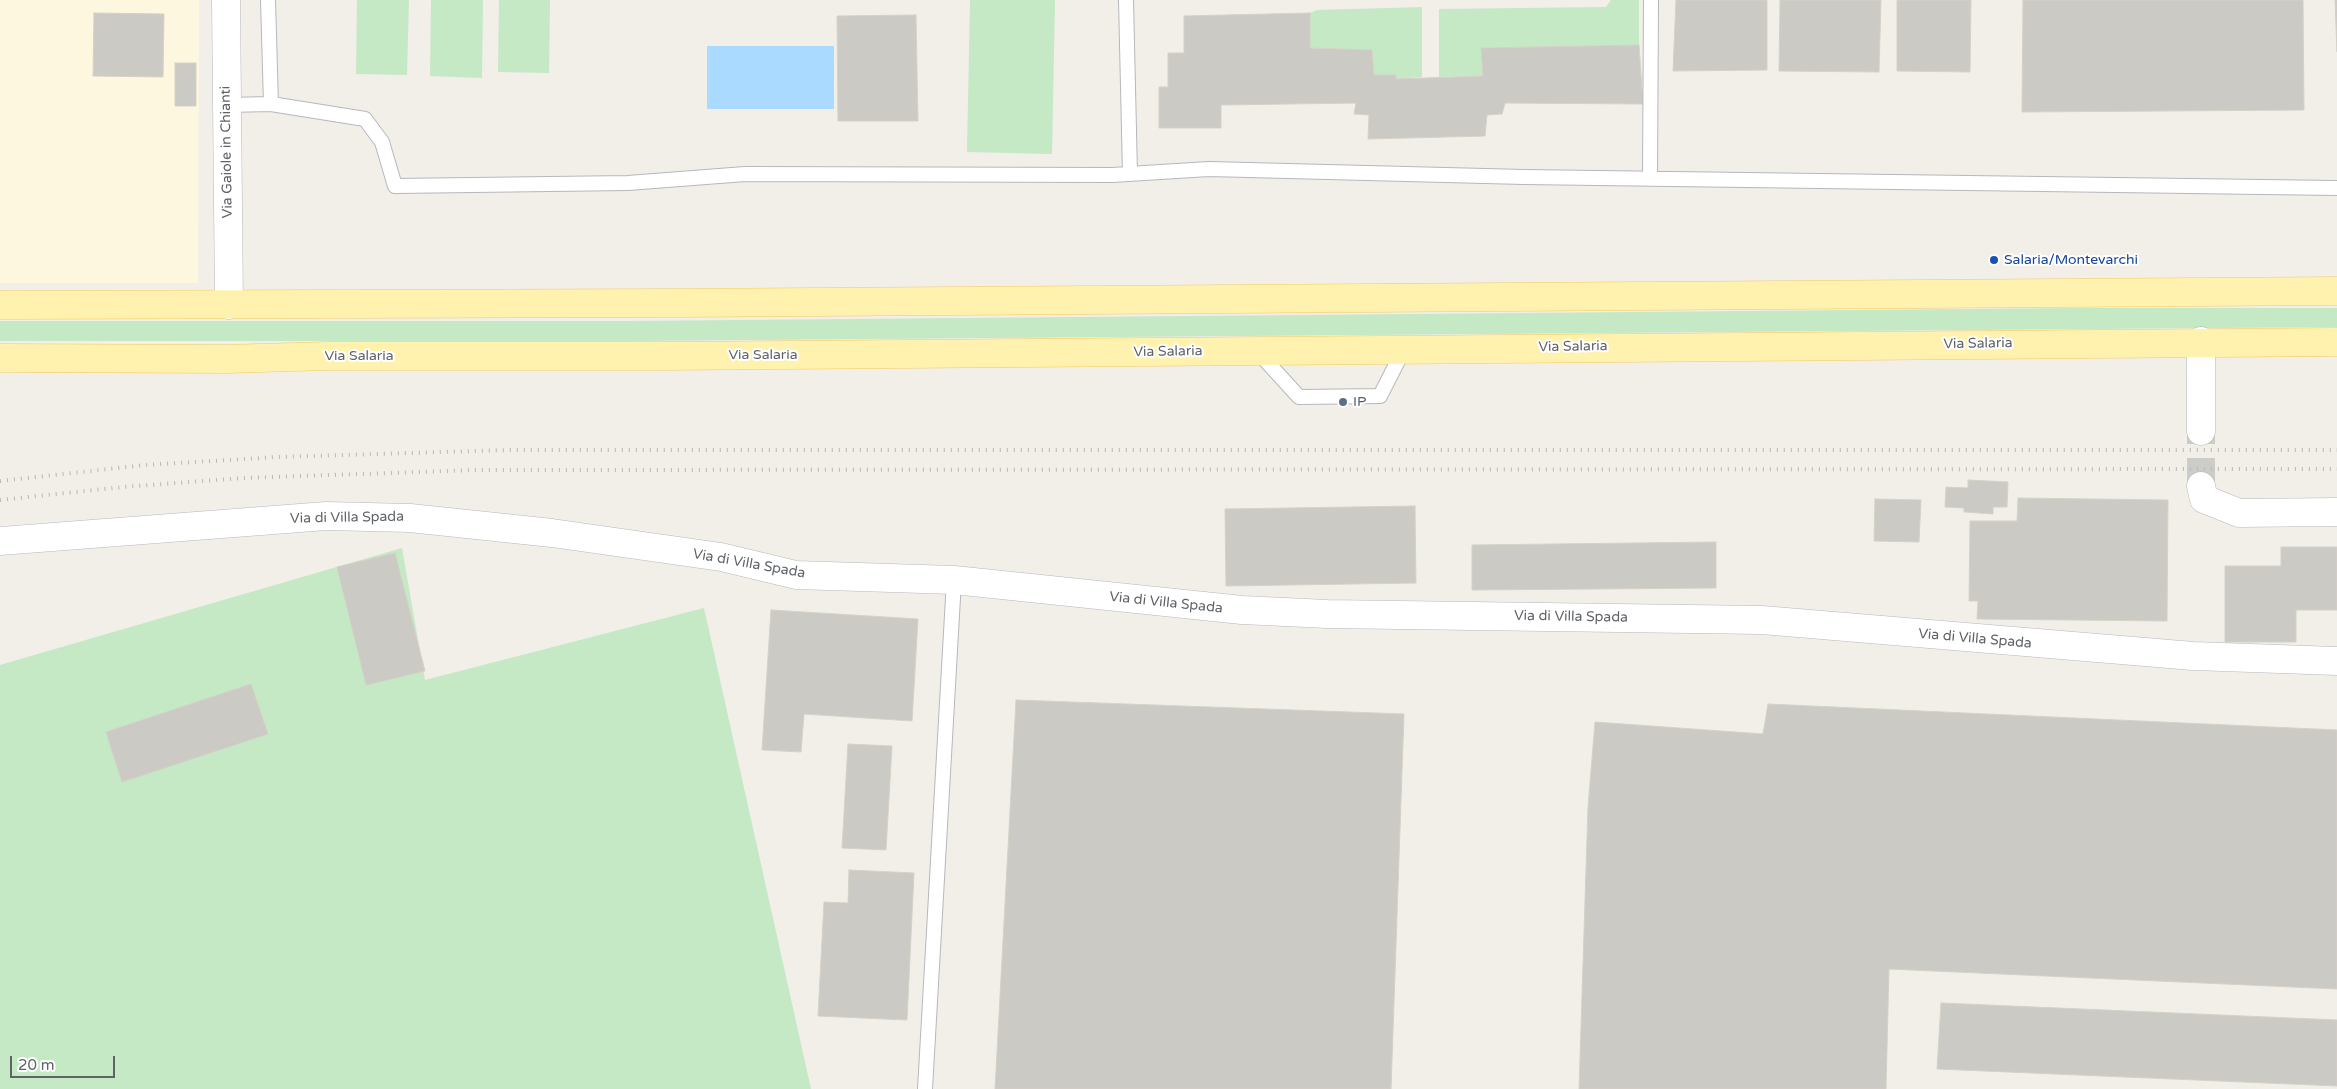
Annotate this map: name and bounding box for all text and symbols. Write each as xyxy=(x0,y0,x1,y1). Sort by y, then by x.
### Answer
street label: Via Gaiole in Chianti xyxy=(217,86,237,218)
place label: Salaria/Montevarchi xyxy=(2004,252,2138,268)
marker: Salaria/Montevarchi xyxy=(1988,254,2000,266)
street label: Via Salaria xyxy=(1943,335,2013,353)
street label: Via Salaria xyxy=(1538,338,1608,356)
street label: Via Salaria xyxy=(1133,343,1203,361)
street label: Via Salaria xyxy=(728,347,798,363)
street label: Via Salaria xyxy=(324,348,394,364)
place label: IP xyxy=(1353,394,1366,410)
marker: IP xyxy=(1337,396,1349,408)
street label: Via di Villa Spada xyxy=(290,509,404,527)
street label: Via di Villa Spada xyxy=(691,546,807,582)
street label: Via di Villa Spada xyxy=(1108,589,1224,617)
street label: Via di Villa Spada xyxy=(1514,608,1628,626)
street label: Via di Villa Spada xyxy=(1917,626,2033,652)
scale bar xyxy=(12,1046,118,1078)
text: 20 m xyxy=(18,1056,55,1074)

